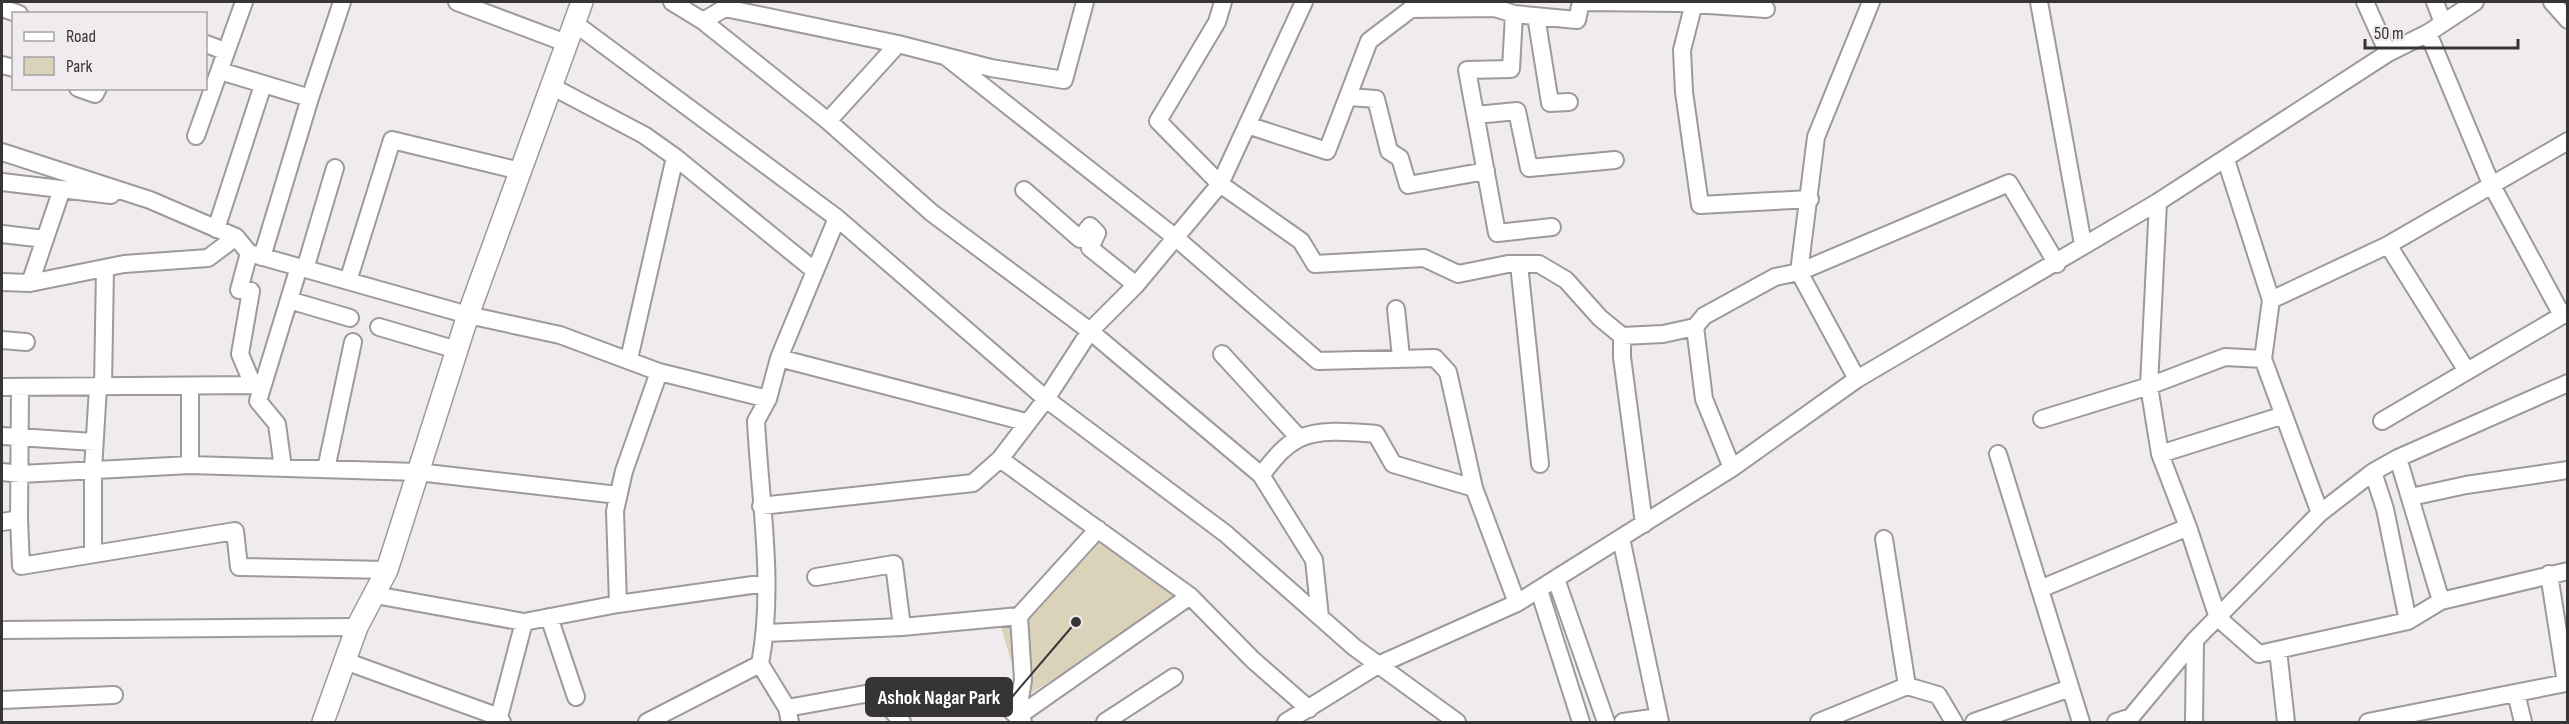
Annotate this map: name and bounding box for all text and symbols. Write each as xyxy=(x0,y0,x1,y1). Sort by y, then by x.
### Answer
legend xyxy=(12,12,207,90)
scale bar xyxy=(2365,12,2518,50)
text: 50 m xyxy=(2374,23,2404,44)
text: Road xyxy=(66,26,96,47)
text: Park xyxy=(66,56,92,77)
callout: Ashok Nagar Park xyxy=(866,678,1012,716)
text: Ashok Nagar Park xyxy=(877,686,1001,710)

